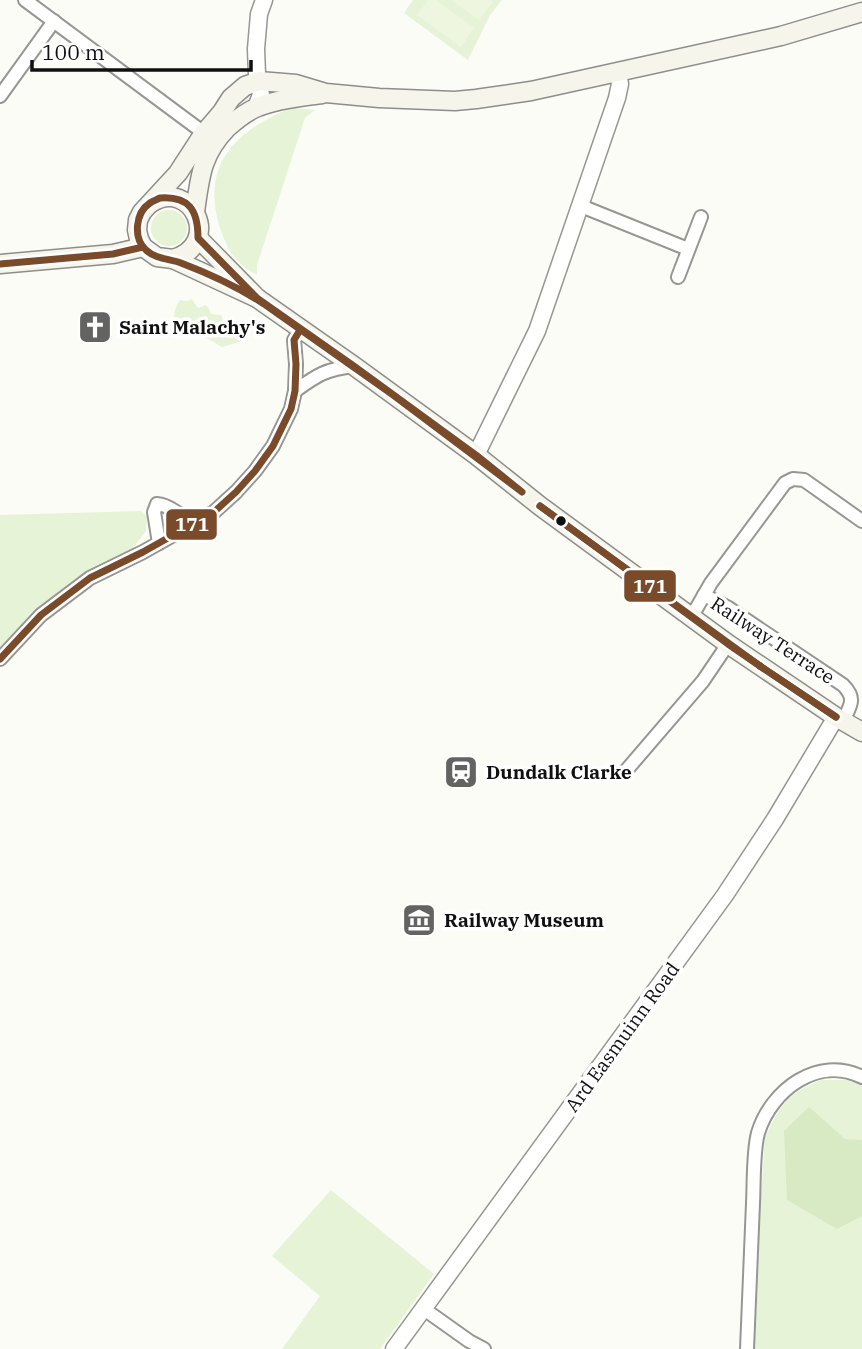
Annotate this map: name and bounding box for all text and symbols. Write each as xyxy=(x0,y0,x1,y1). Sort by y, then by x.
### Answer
scale bar xyxy=(32,28,250,72)
text: 100 m xyxy=(42,38,105,66)
church icon: Saint Malachy's xyxy=(76,308,114,346)
place label: Saint Malachy's xyxy=(119,315,265,339)
line badge: 171 xyxy=(165,508,218,541)
text: 171 xyxy=(175,512,209,536)
unlabelled marker xyxy=(554,514,568,528)
line badge: 171 xyxy=(623,569,677,603)
text: 171 xyxy=(633,574,667,598)
street label: Railway Terrace xyxy=(707,591,839,689)
station icon: Dundalk Clarke xyxy=(442,753,480,791)
place label: Dundalk Clarke xyxy=(486,760,632,784)
museum icon: Railway Museum xyxy=(400,901,438,939)
place label: Railway Museum xyxy=(444,908,604,932)
street label: Ard Easmuinn Road xyxy=(560,957,684,1117)

